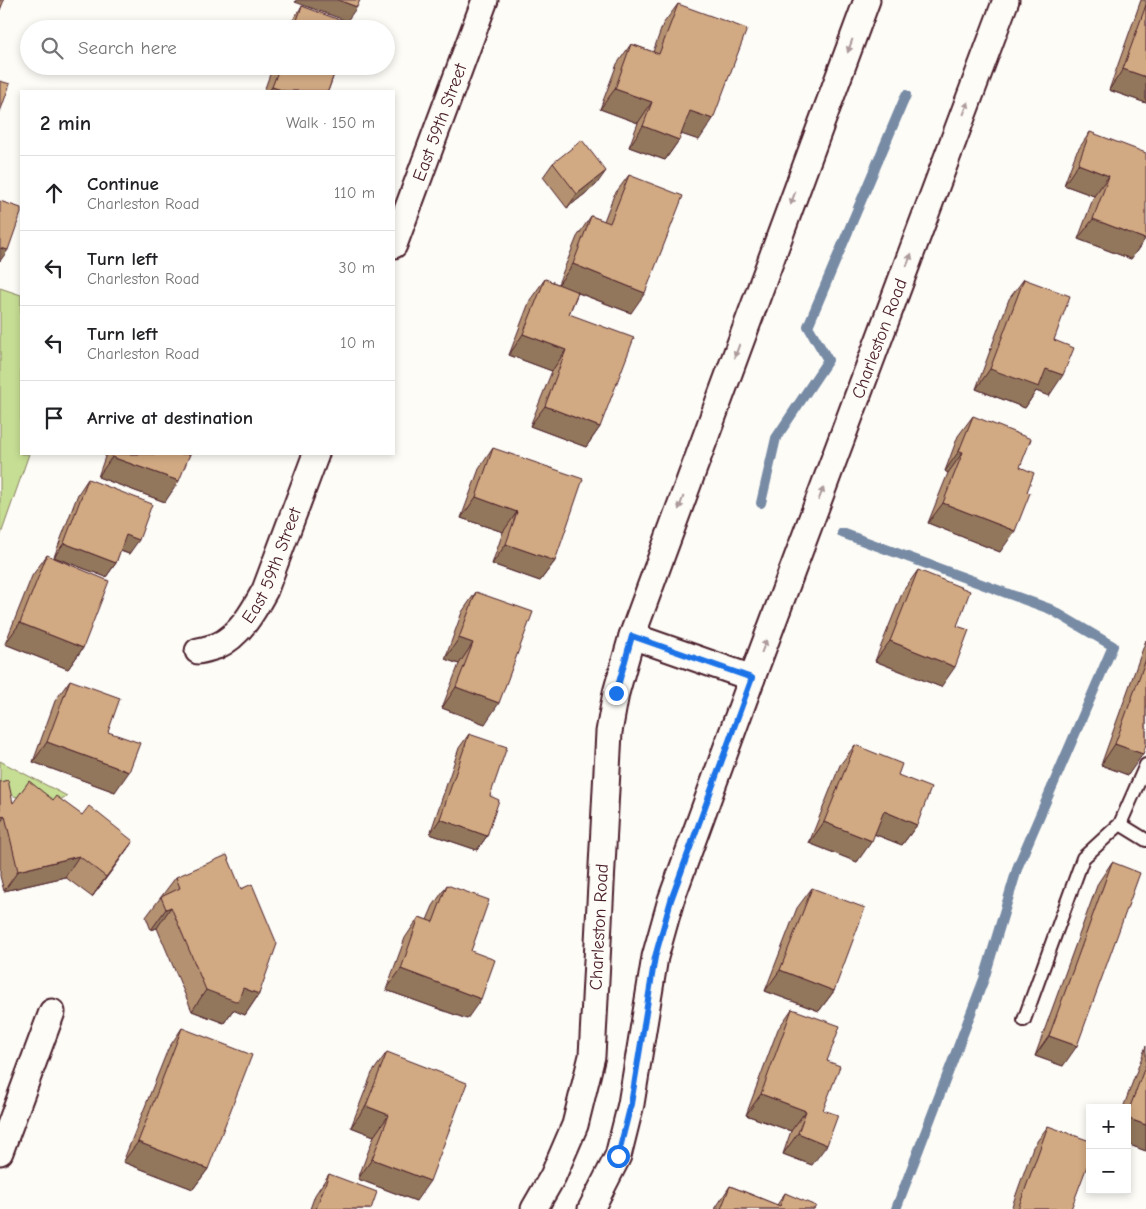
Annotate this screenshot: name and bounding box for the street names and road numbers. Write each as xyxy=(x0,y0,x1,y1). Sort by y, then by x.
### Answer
street label: East 59th Street xyxy=(408,60,471,184)
street label: Charleston Road xyxy=(847,276,911,402)
street label: East 59th Street xyxy=(237,504,306,627)
street label: Charleston Road xyxy=(585,863,613,991)

